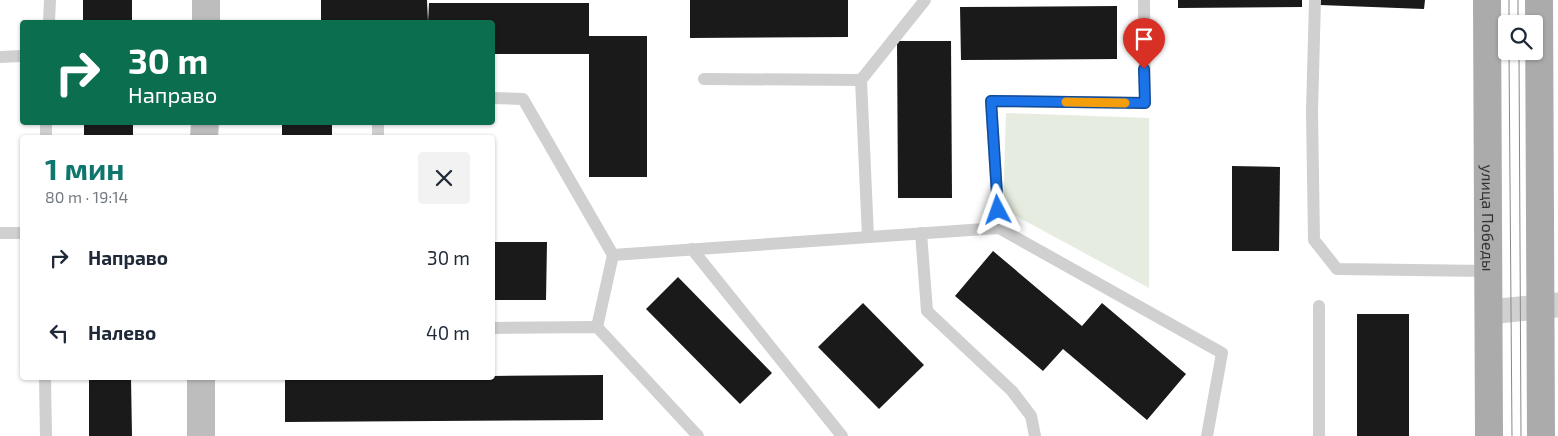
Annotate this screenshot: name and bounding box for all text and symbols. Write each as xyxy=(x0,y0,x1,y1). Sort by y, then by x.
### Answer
map controls xyxy=(1498,15,1543,60)
button: search xyxy=(1498,15,1543,60)
pin xyxy=(1123,18,1165,69)
icon: arrive xyxy=(1130,25,1158,53)
text: 30 m xyxy=(128,39,208,81)
icon: right xyxy=(45,40,110,105)
text: Направо xyxy=(128,81,217,107)
text: 1 мин xyxy=(45,150,124,186)
button: close xyxy=(418,152,470,204)
street label: улица Победы xyxy=(1478,165,1498,271)
position arrow xyxy=(971,183,1023,235)
text: 80 m · 19:14 xyxy=(45,187,128,206)
icon: right xyxy=(45,244,73,272)
text: Направо xyxy=(88,246,168,269)
text: 30 m xyxy=(427,246,470,269)
icon: left xyxy=(45,319,73,347)
text: Налево xyxy=(88,321,156,344)
text: 40 m xyxy=(426,321,470,344)

